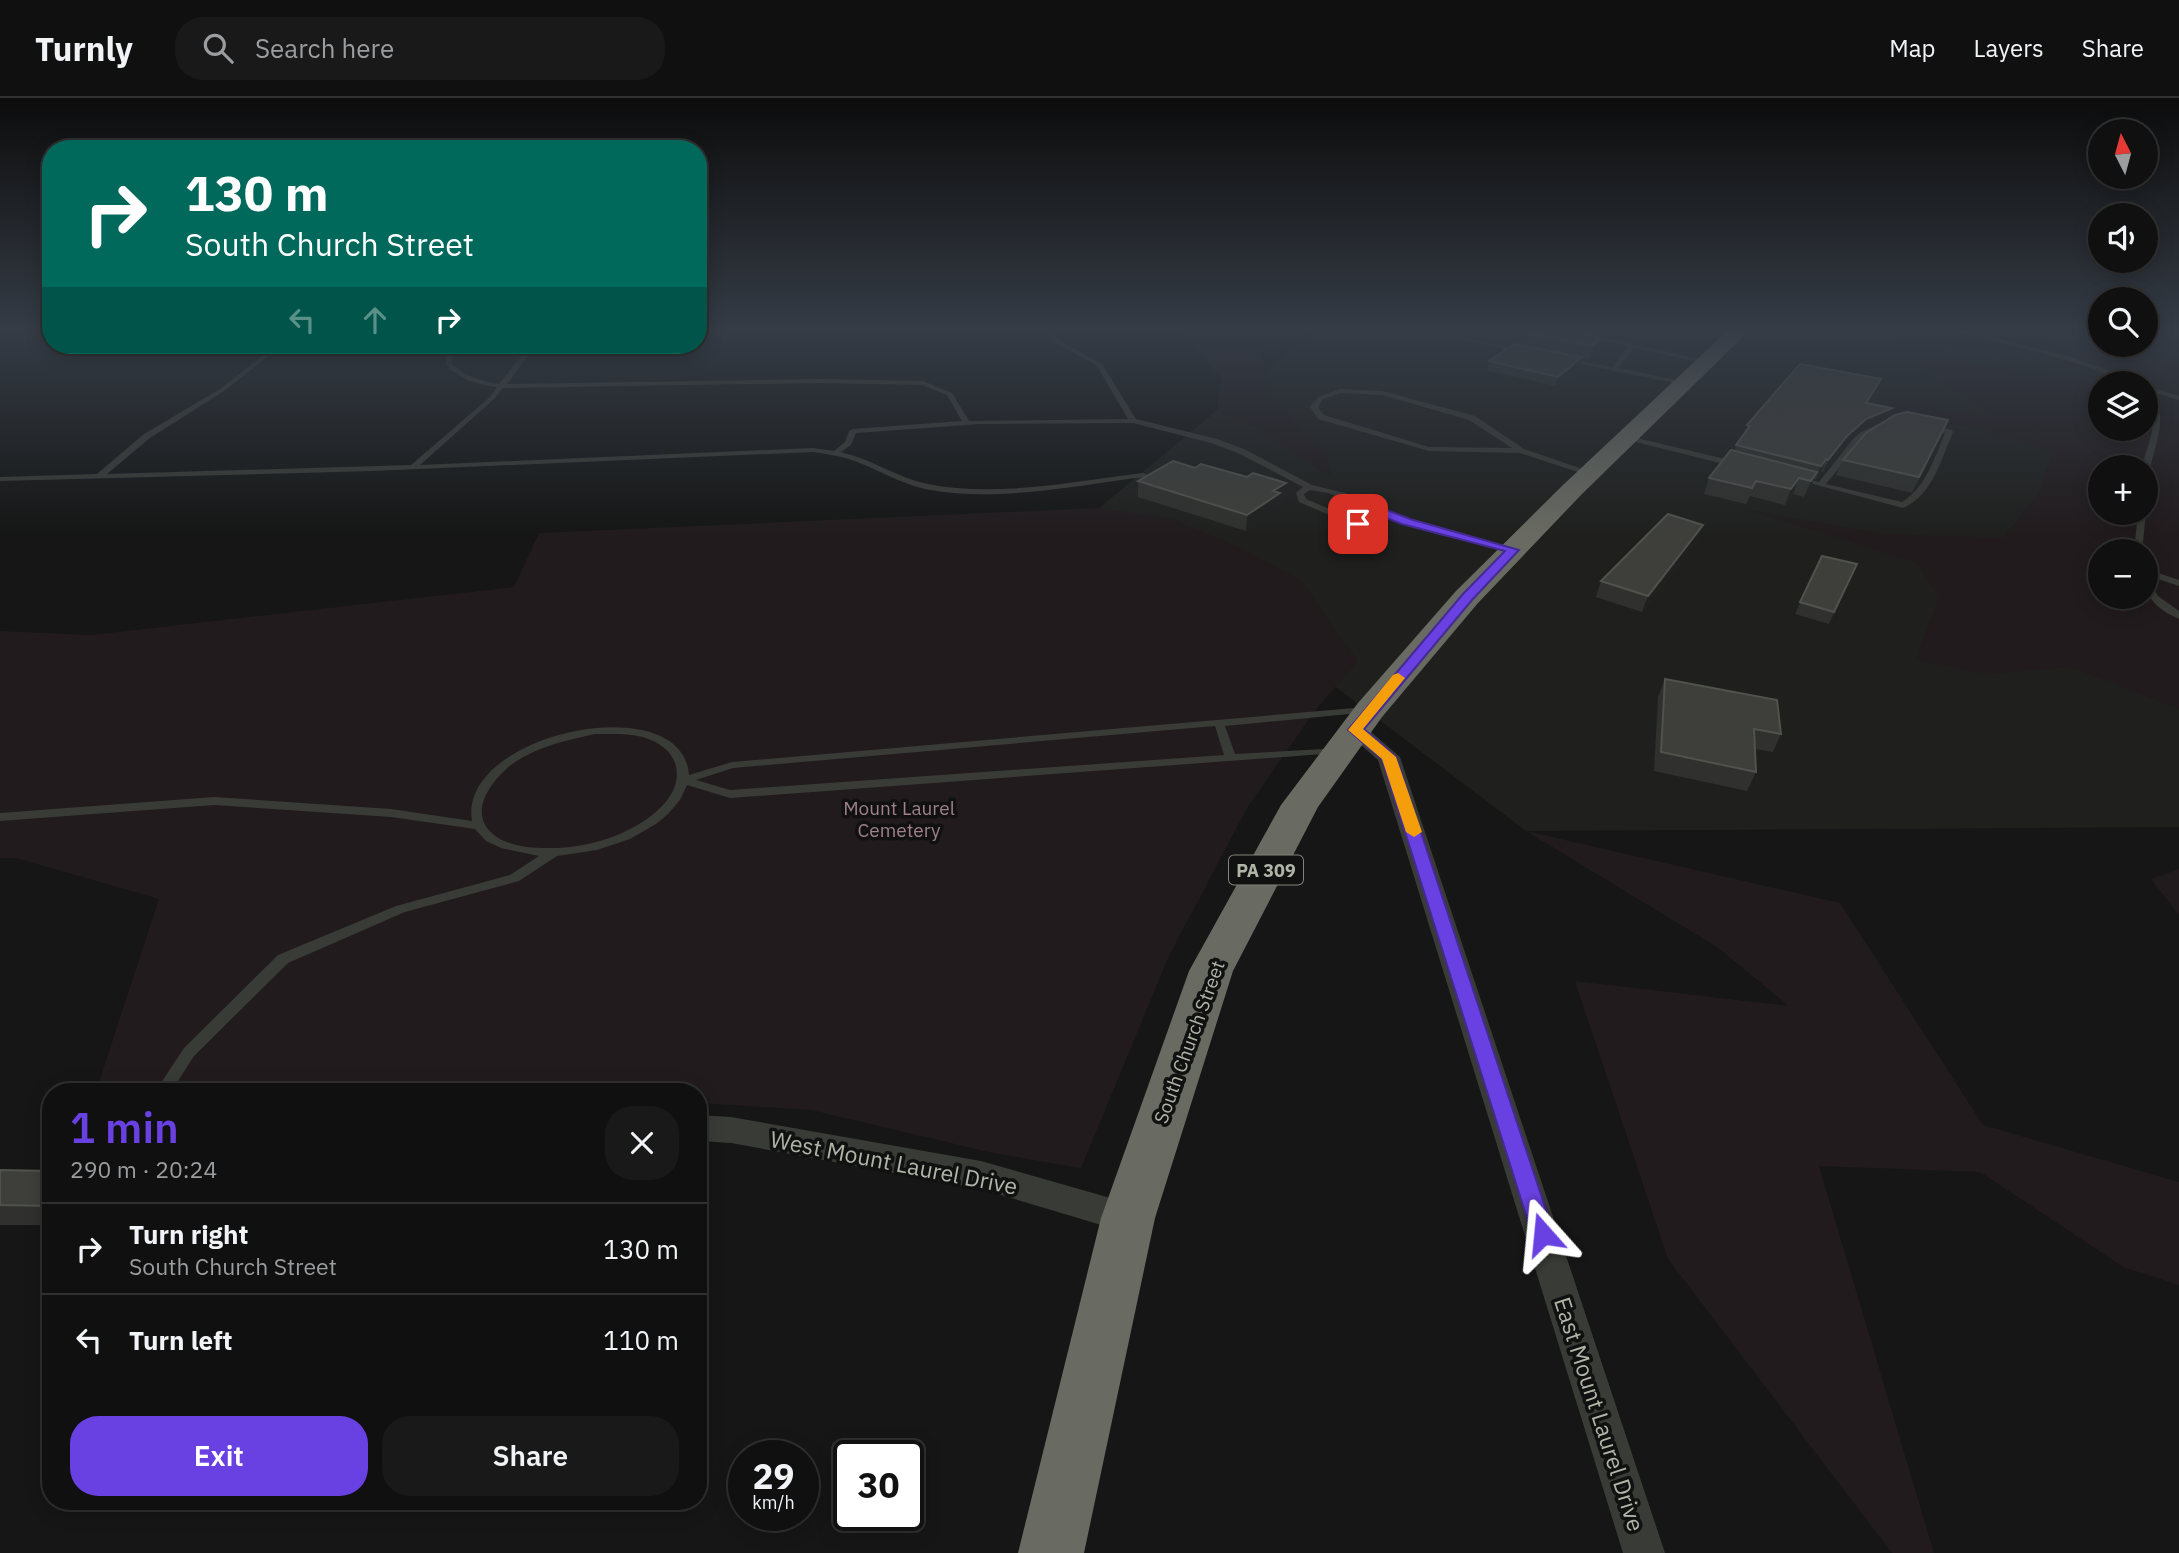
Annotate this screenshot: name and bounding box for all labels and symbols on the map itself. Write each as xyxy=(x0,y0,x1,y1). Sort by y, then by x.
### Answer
north arrow xyxy=(2088,119,2158,189)
pin xyxy=(1328,494,1388,554)
park label: Mount Laurel Cemetery xyxy=(843,796,955,842)
road number: PA 309 xyxy=(1229,856,1303,884)
street label: South Church Street xyxy=(1148,957,1230,1127)
street label: West Mount Laurel Drive xyxy=(768,1123,1020,1201)
position arrow xyxy=(1506,1197,1580,1271)
street label: East Mount Laurel Drive xyxy=(1548,1293,1652,1535)
speed limit sign: 30 xyxy=(833,1440,924,1531)

